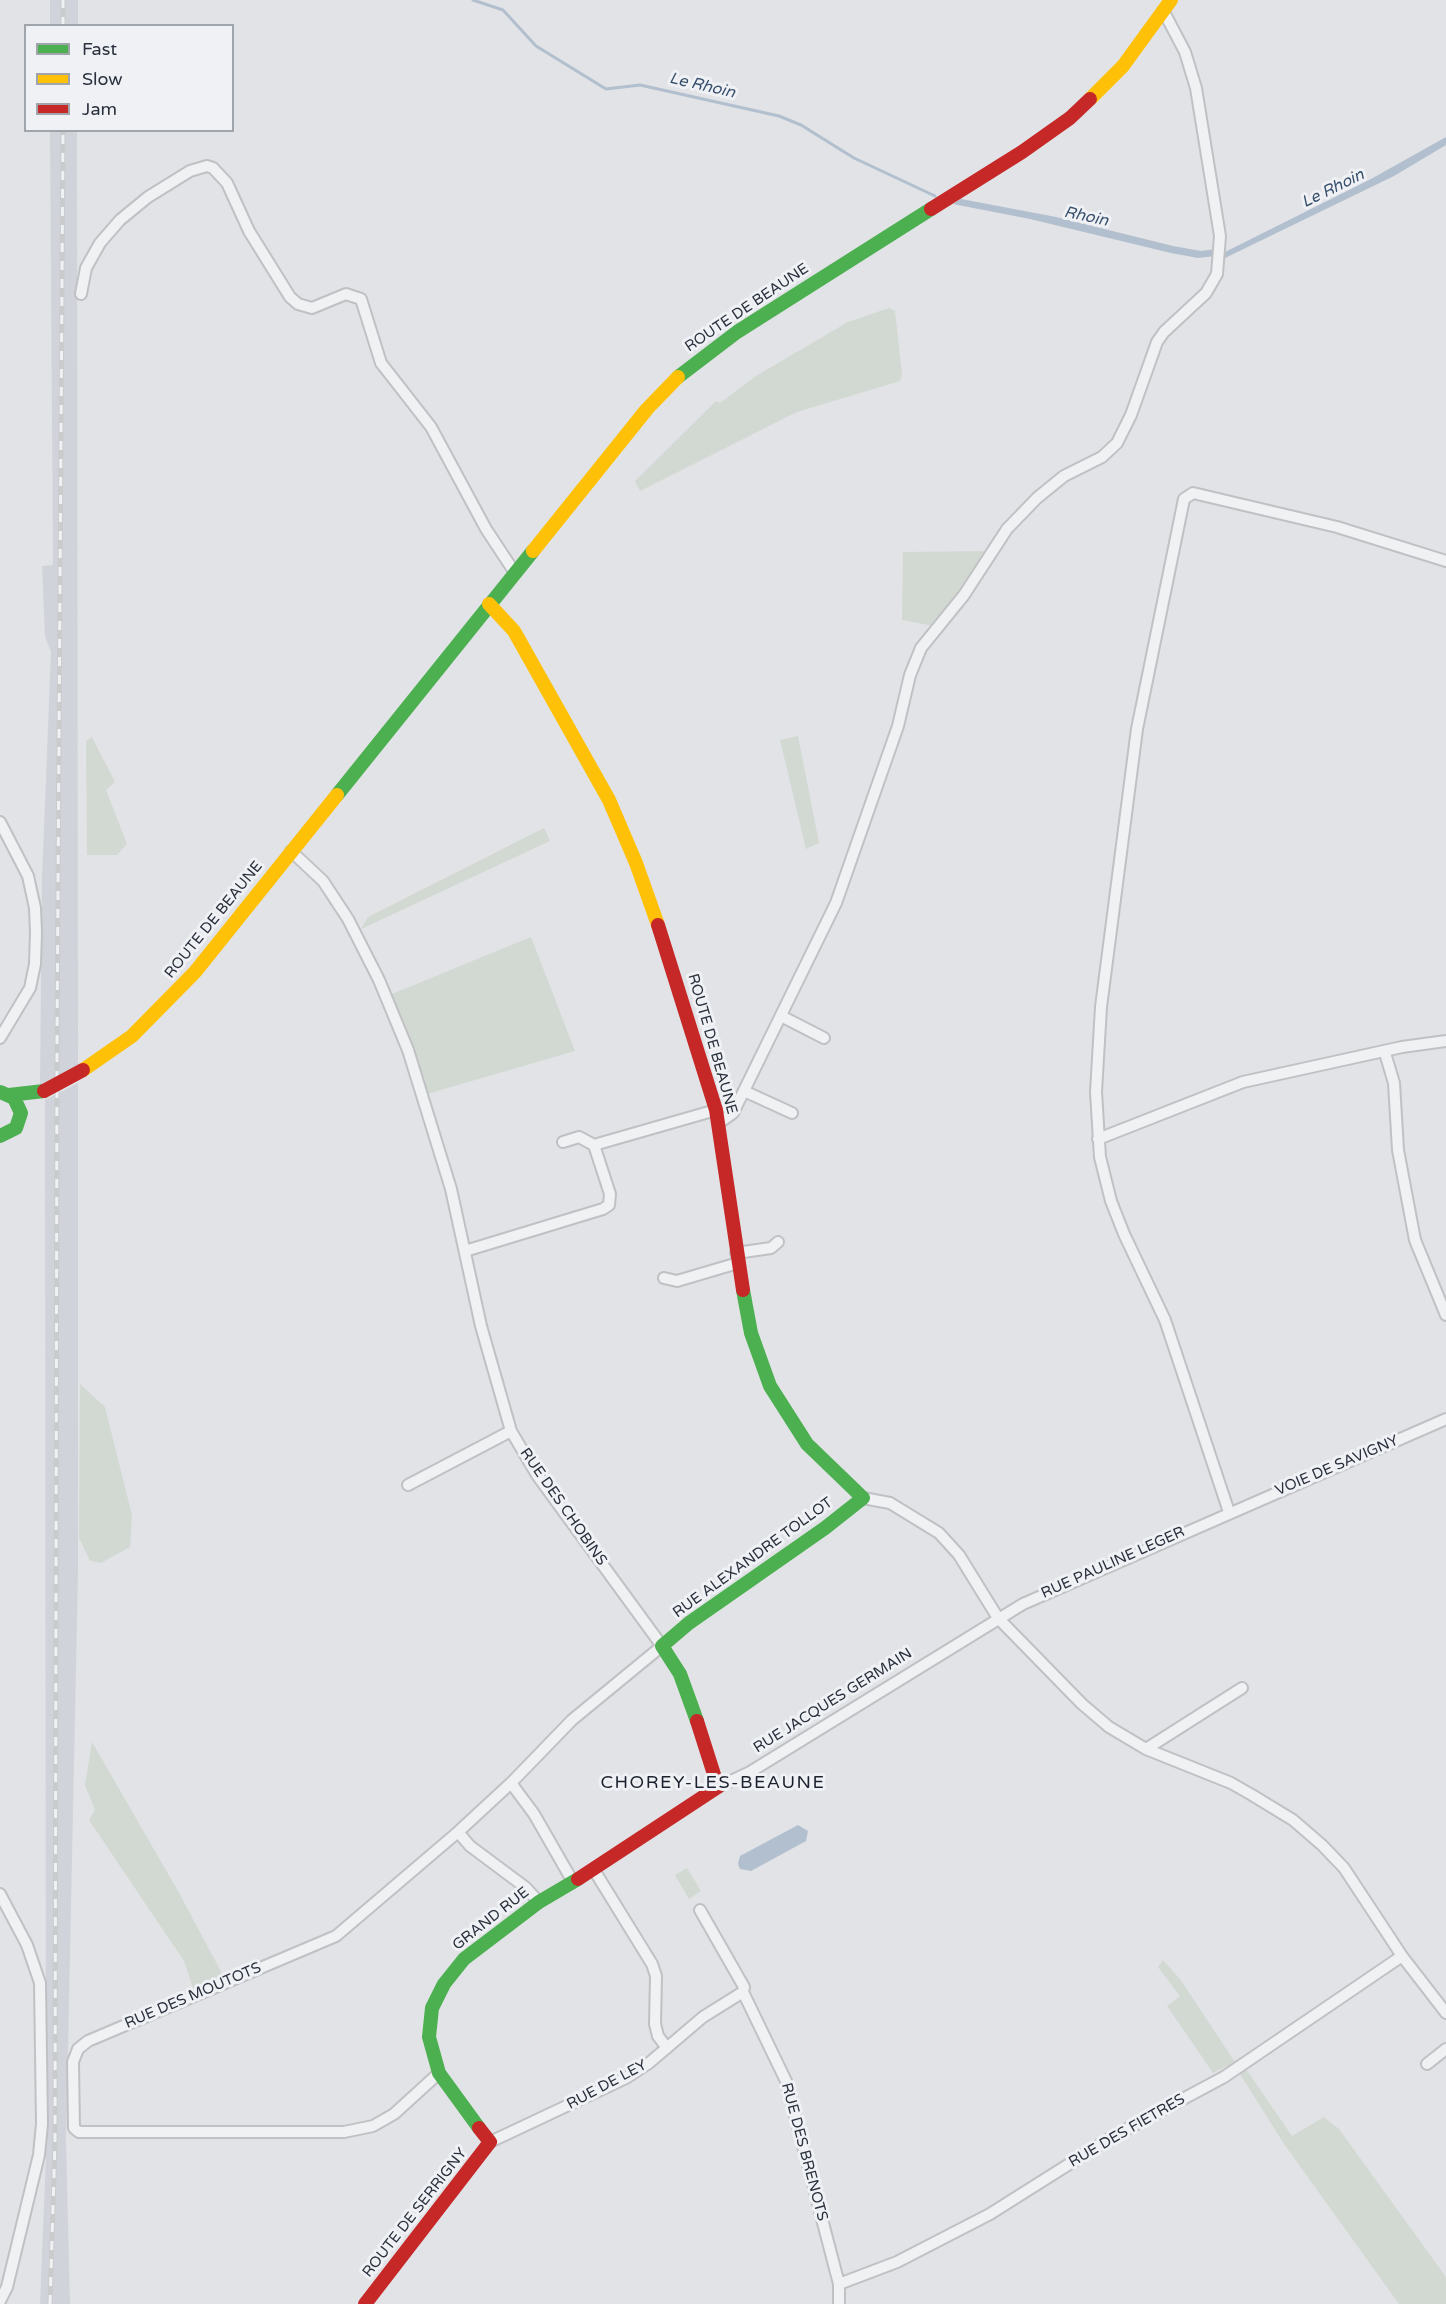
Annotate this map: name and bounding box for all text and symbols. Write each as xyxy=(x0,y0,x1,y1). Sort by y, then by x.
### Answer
legend xyxy=(24,24,234,132)
text: Fast xyxy=(82,38,117,60)
text: Slow xyxy=(82,68,123,90)
water label: Le Rhoin xyxy=(667,69,737,103)
text: Jam xyxy=(82,98,117,120)
water label: Le Rhoin xyxy=(1299,166,1367,212)
water label: Rhoin xyxy=(1062,203,1110,231)
street label: ROUTE DE BEAUNE xyxy=(682,260,812,356)
street label: ROUTE DE BEAUNE xyxy=(161,858,267,982)
street label: ROUTE DE BEAUNE xyxy=(683,972,741,1116)
street label: VOIE DE SAVIGNY xyxy=(1273,1432,1401,1500)
street label: RUE DES CHOBINS xyxy=(516,1445,610,1569)
street label: RUE ALEXANDRE TOLLOT xyxy=(670,1494,836,1622)
street label: RUE PAULINE LEGER xyxy=(1038,1523,1188,1603)
street label: RUE JACQUES GERMAIN xyxy=(750,1645,916,1757)
district label: CHOREY-LES-BEAUNE xyxy=(600,1772,826,1794)
street label: GRAND RUE xyxy=(449,1884,533,1954)
street label: RUE DES MOUTOTS xyxy=(122,1959,264,2033)
street label: RUE DE LEY xyxy=(564,2056,650,2114)
street label: RUE DES BRENOTS xyxy=(777,2081,831,2223)
street label: RUE DES FIETRES xyxy=(1066,2090,1188,2172)
street label: ROUTE DE SERRIGNY xyxy=(359,2145,471,2281)

